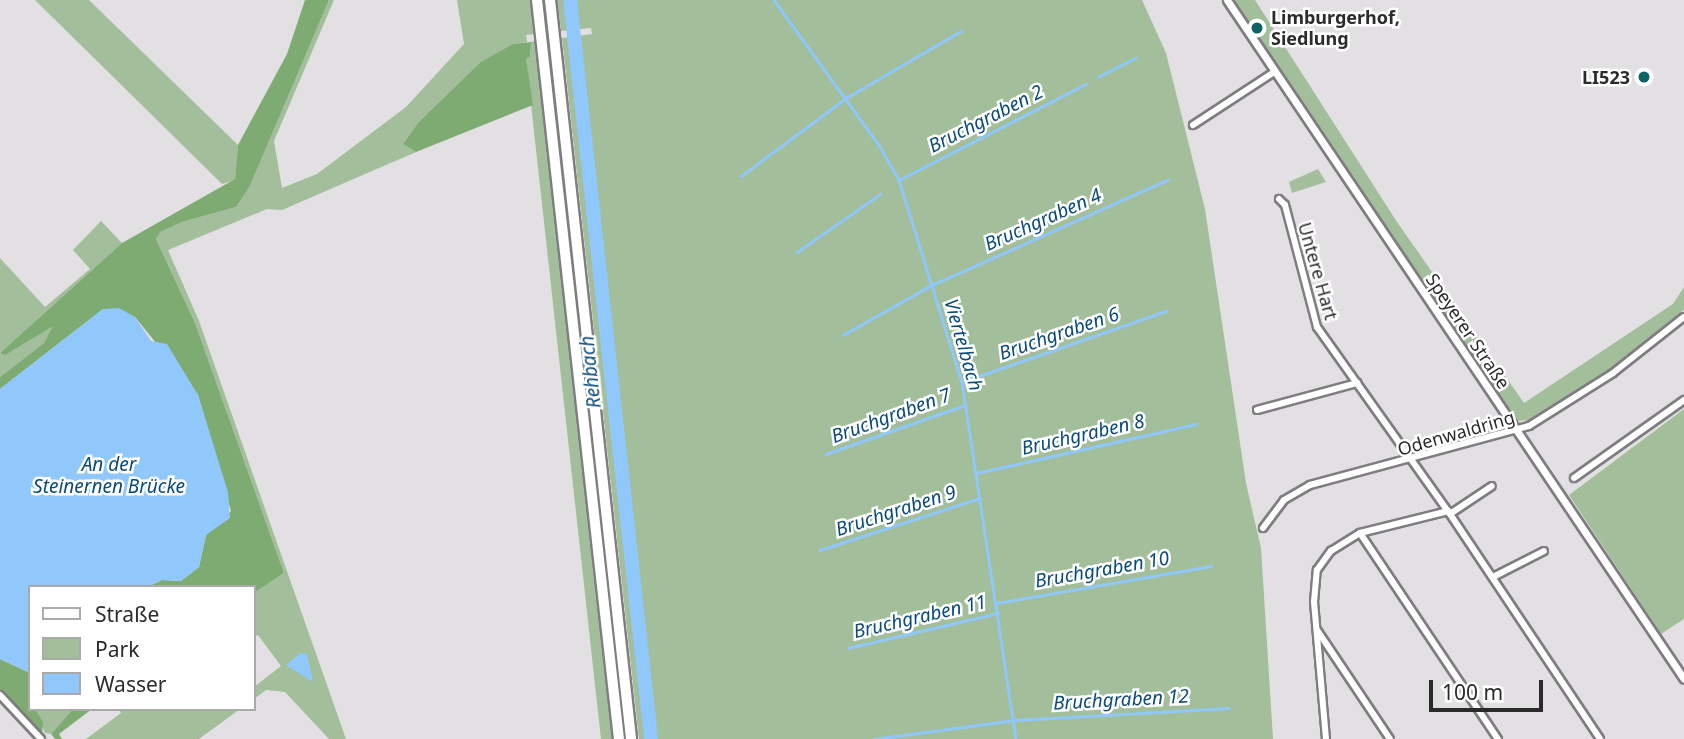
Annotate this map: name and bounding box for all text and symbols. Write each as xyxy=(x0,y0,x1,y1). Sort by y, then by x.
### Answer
place label: Limburgerhof, Siedlung xyxy=(1271,7,1400,50)
marker: Limburgerhof, Siedlung xyxy=(1249,20,1265,36)
place label: LI523 xyxy=(1582,66,1630,88)
marker: LI523 xyxy=(1636,69,1652,85)
water label: Bruchgraben 2 xyxy=(925,80,1047,158)
water label: Bruchgraben 4 xyxy=(981,184,1105,256)
street label: Untere Hart xyxy=(1294,220,1342,322)
street label: Speyerer Straße xyxy=(1421,269,1515,393)
water label: Viertelbach xyxy=(939,296,987,394)
water label: Bruchgraben 6 xyxy=(996,303,1122,365)
water label: Rehbach xyxy=(576,335,606,409)
water label: Bruchgraben 7 xyxy=(828,384,954,448)
street label: Odenwaldring xyxy=(1395,406,1517,460)
water label: Bruchgraben 8 xyxy=(1019,410,1147,460)
water label: An der Steinernen Brücke xyxy=(33,454,185,498)
water label: Bruchgraben 9 xyxy=(833,481,959,541)
water label: Bruchgraben 10 xyxy=(1033,547,1171,593)
legend xyxy=(28,585,256,711)
water label: Bruchgraben 11 xyxy=(851,591,989,643)
text: Straße xyxy=(95,600,159,628)
text: Park xyxy=(95,635,139,663)
scale bar xyxy=(1432,666,1546,710)
text: Wasser xyxy=(95,670,167,698)
text: 100 m xyxy=(1442,678,1503,706)
water label: Bruchgraben 12 xyxy=(1053,685,1189,715)

